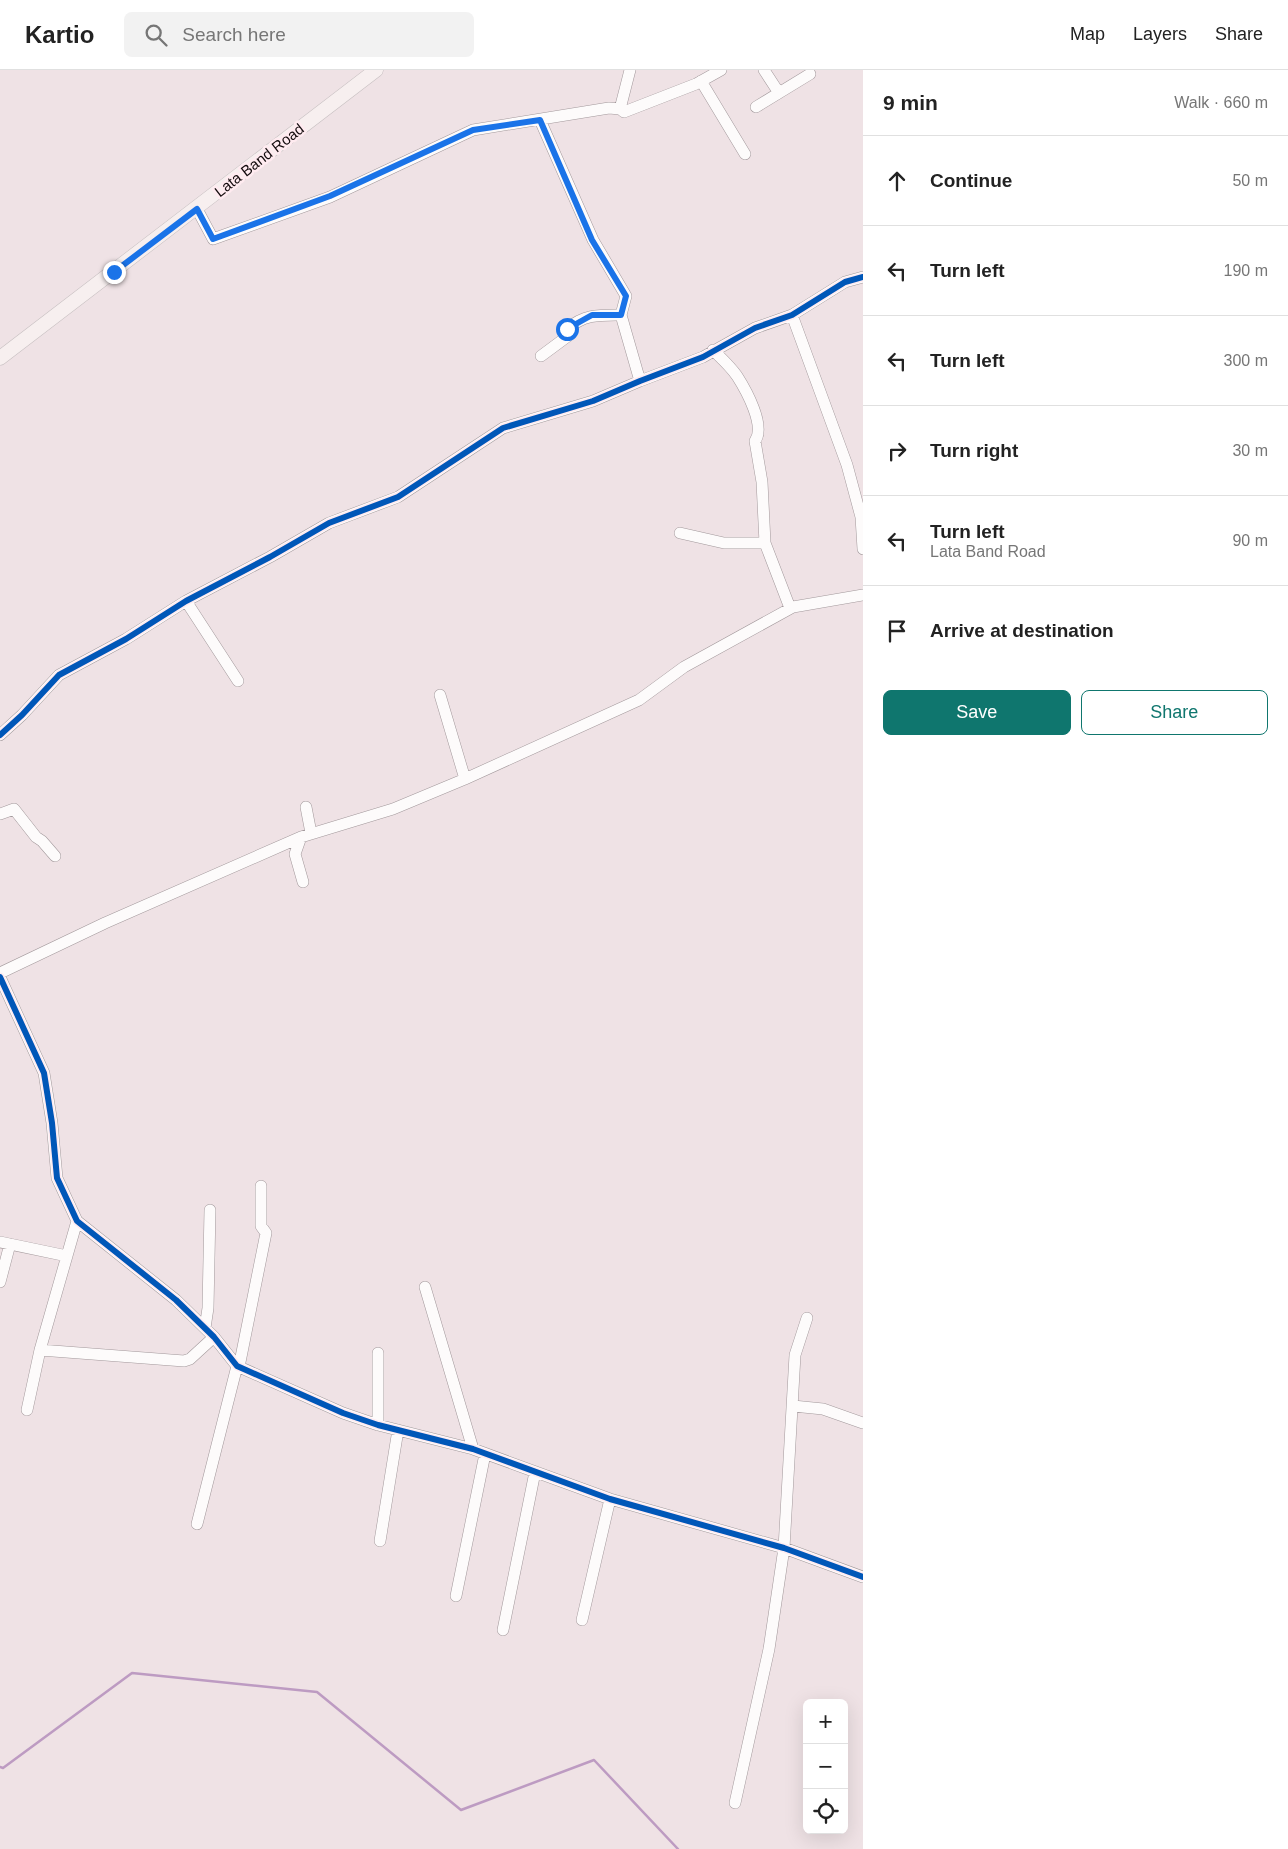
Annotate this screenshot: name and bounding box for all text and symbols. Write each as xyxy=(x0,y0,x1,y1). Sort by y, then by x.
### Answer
search box xyxy=(124,12,474,57)
text: Kartio xyxy=(25,21,94,48)
icon: search xyxy=(142,21,170,49)
text: Search here xyxy=(182,24,286,45)
text: Map xyxy=(1070,24,1105,44)
text: Layers xyxy=(1133,24,1187,44)
text: Share xyxy=(1215,24,1263,44)
text: 9 min xyxy=(883,91,938,114)
text: Walk · 660 m xyxy=(1174,94,1268,111)
street label: Lata Band Road xyxy=(211,120,307,200)
icon: ahead xyxy=(883,167,911,195)
text: Continue xyxy=(930,170,1012,191)
text: 50 m xyxy=(1232,172,1268,189)
icon: left xyxy=(883,257,911,285)
text: Turn left xyxy=(930,260,1005,281)
route end xyxy=(103,261,126,284)
text: 190 m xyxy=(1224,262,1268,279)
route start xyxy=(556,318,579,341)
icon: left xyxy=(883,347,911,375)
text: Turn left xyxy=(930,350,1005,371)
text: 300 m xyxy=(1224,352,1268,369)
icon: right xyxy=(883,437,911,465)
text: Turn right xyxy=(930,440,1018,461)
text: 30 m xyxy=(1232,442,1268,459)
text: Turn left xyxy=(930,521,1005,542)
icon: left xyxy=(883,527,911,555)
text: 90 m xyxy=(1232,532,1268,549)
text: Lata Band Road xyxy=(930,543,1046,560)
icon: arrive xyxy=(883,617,911,645)
text: Arrive at destination xyxy=(930,620,1114,641)
button: Save xyxy=(883,690,1071,735)
button: Share xyxy=(1081,690,1268,735)
map controls xyxy=(803,1699,848,1834)
button: + xyxy=(803,1699,848,1744)
button: − xyxy=(803,1744,848,1789)
button: locate xyxy=(803,1789,848,1834)

